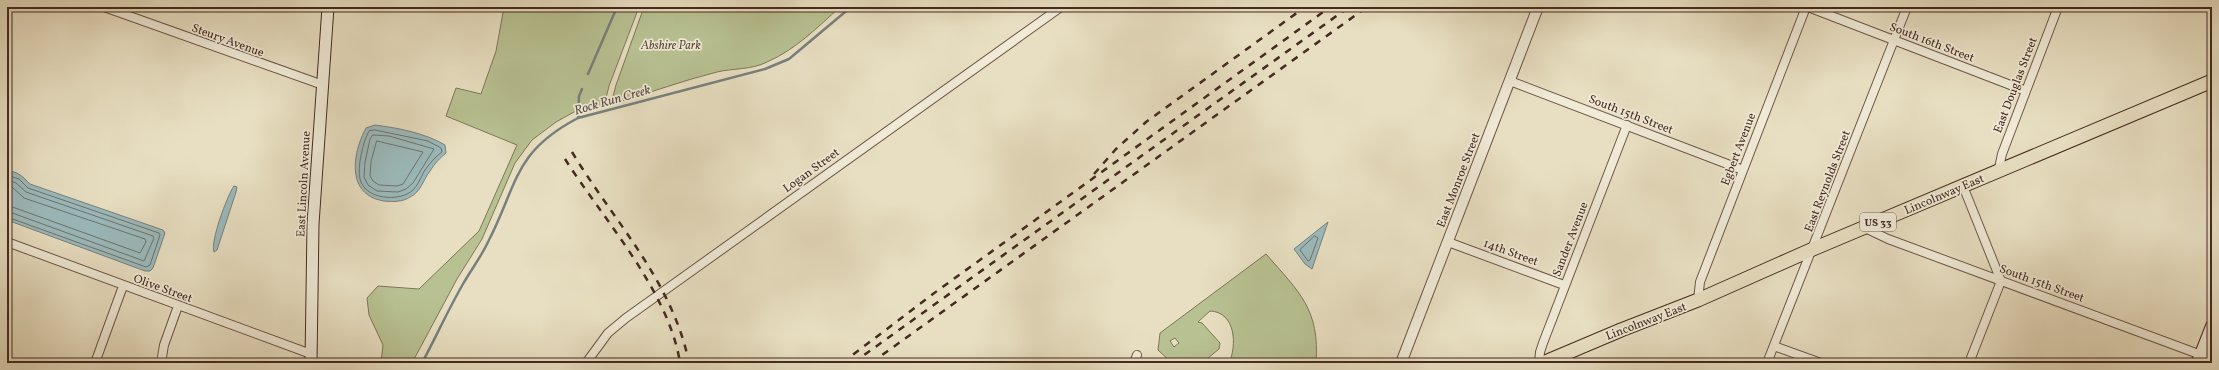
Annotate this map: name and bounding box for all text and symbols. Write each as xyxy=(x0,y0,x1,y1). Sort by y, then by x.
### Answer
street label: South 16th Street xyxy=(1887,19,1976,66)
street label: Steury Avenue xyxy=(189,20,266,62)
street label: East Douglas Street xyxy=(1990,35,2042,136)
park label: Abshire Park xyxy=(640,38,701,54)
water label: Rock Run Creek xyxy=(572,81,653,120)
street label: South 15th Street xyxy=(1586,91,1675,138)
street label: Egbert Avenue xyxy=(1718,111,1760,188)
street label: East Reynolds Street xyxy=(1801,128,1855,235)
street label: East Lincoln Avenue xyxy=(293,130,315,238)
street label: East Monroe Street xyxy=(1433,131,1484,230)
street label: Logan Street xyxy=(780,145,843,197)
street label: Lincolnway East xyxy=(1902,171,1987,219)
street label: Sander Avenue xyxy=(1549,199,1593,279)
road number: US 33 xyxy=(1860,213,1896,231)
street label: 14th Street xyxy=(1481,236,1540,270)
street label: South 15th Street xyxy=(1997,261,2086,307)
street label: Olive Street xyxy=(131,271,194,307)
street label: Lincolnway East xyxy=(1604,299,1689,345)

